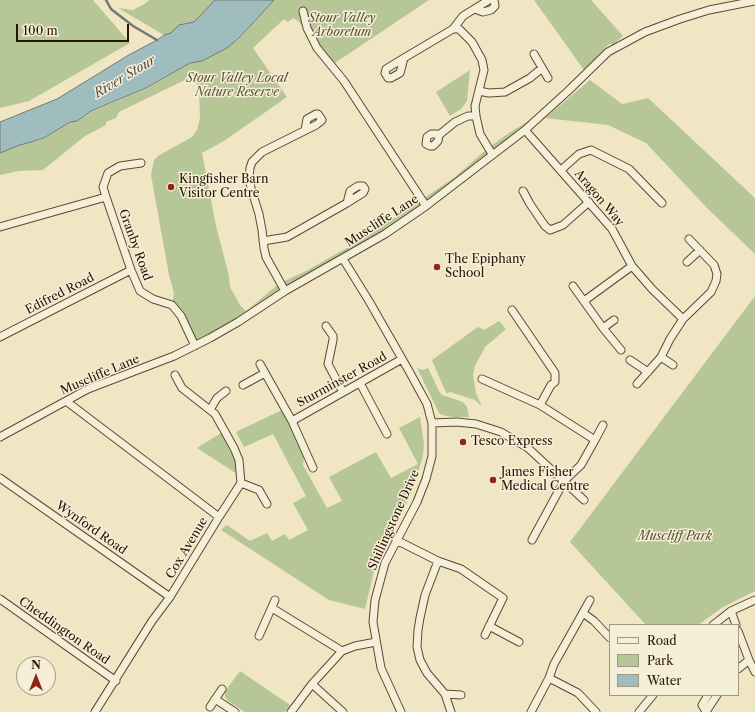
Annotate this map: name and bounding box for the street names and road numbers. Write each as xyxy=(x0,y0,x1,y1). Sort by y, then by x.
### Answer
street label: Aragon Way xyxy=(571,167,627,229)
street label: Muscliffe Lane xyxy=(343,192,421,250)
street label: Granby Road xyxy=(115,207,155,283)
street label: Edifred Road xyxy=(23,270,97,318)
street label: Sturminster Road xyxy=(295,349,389,411)
street label: Muscliffe Lane xyxy=(58,352,142,398)
street label: Shillingstone Drive xyxy=(365,468,423,572)
street label: Wynford Road xyxy=(53,498,129,558)
street label: Cox Avenue xyxy=(163,515,211,581)
street label: Cheddington Road xyxy=(16,594,112,668)

